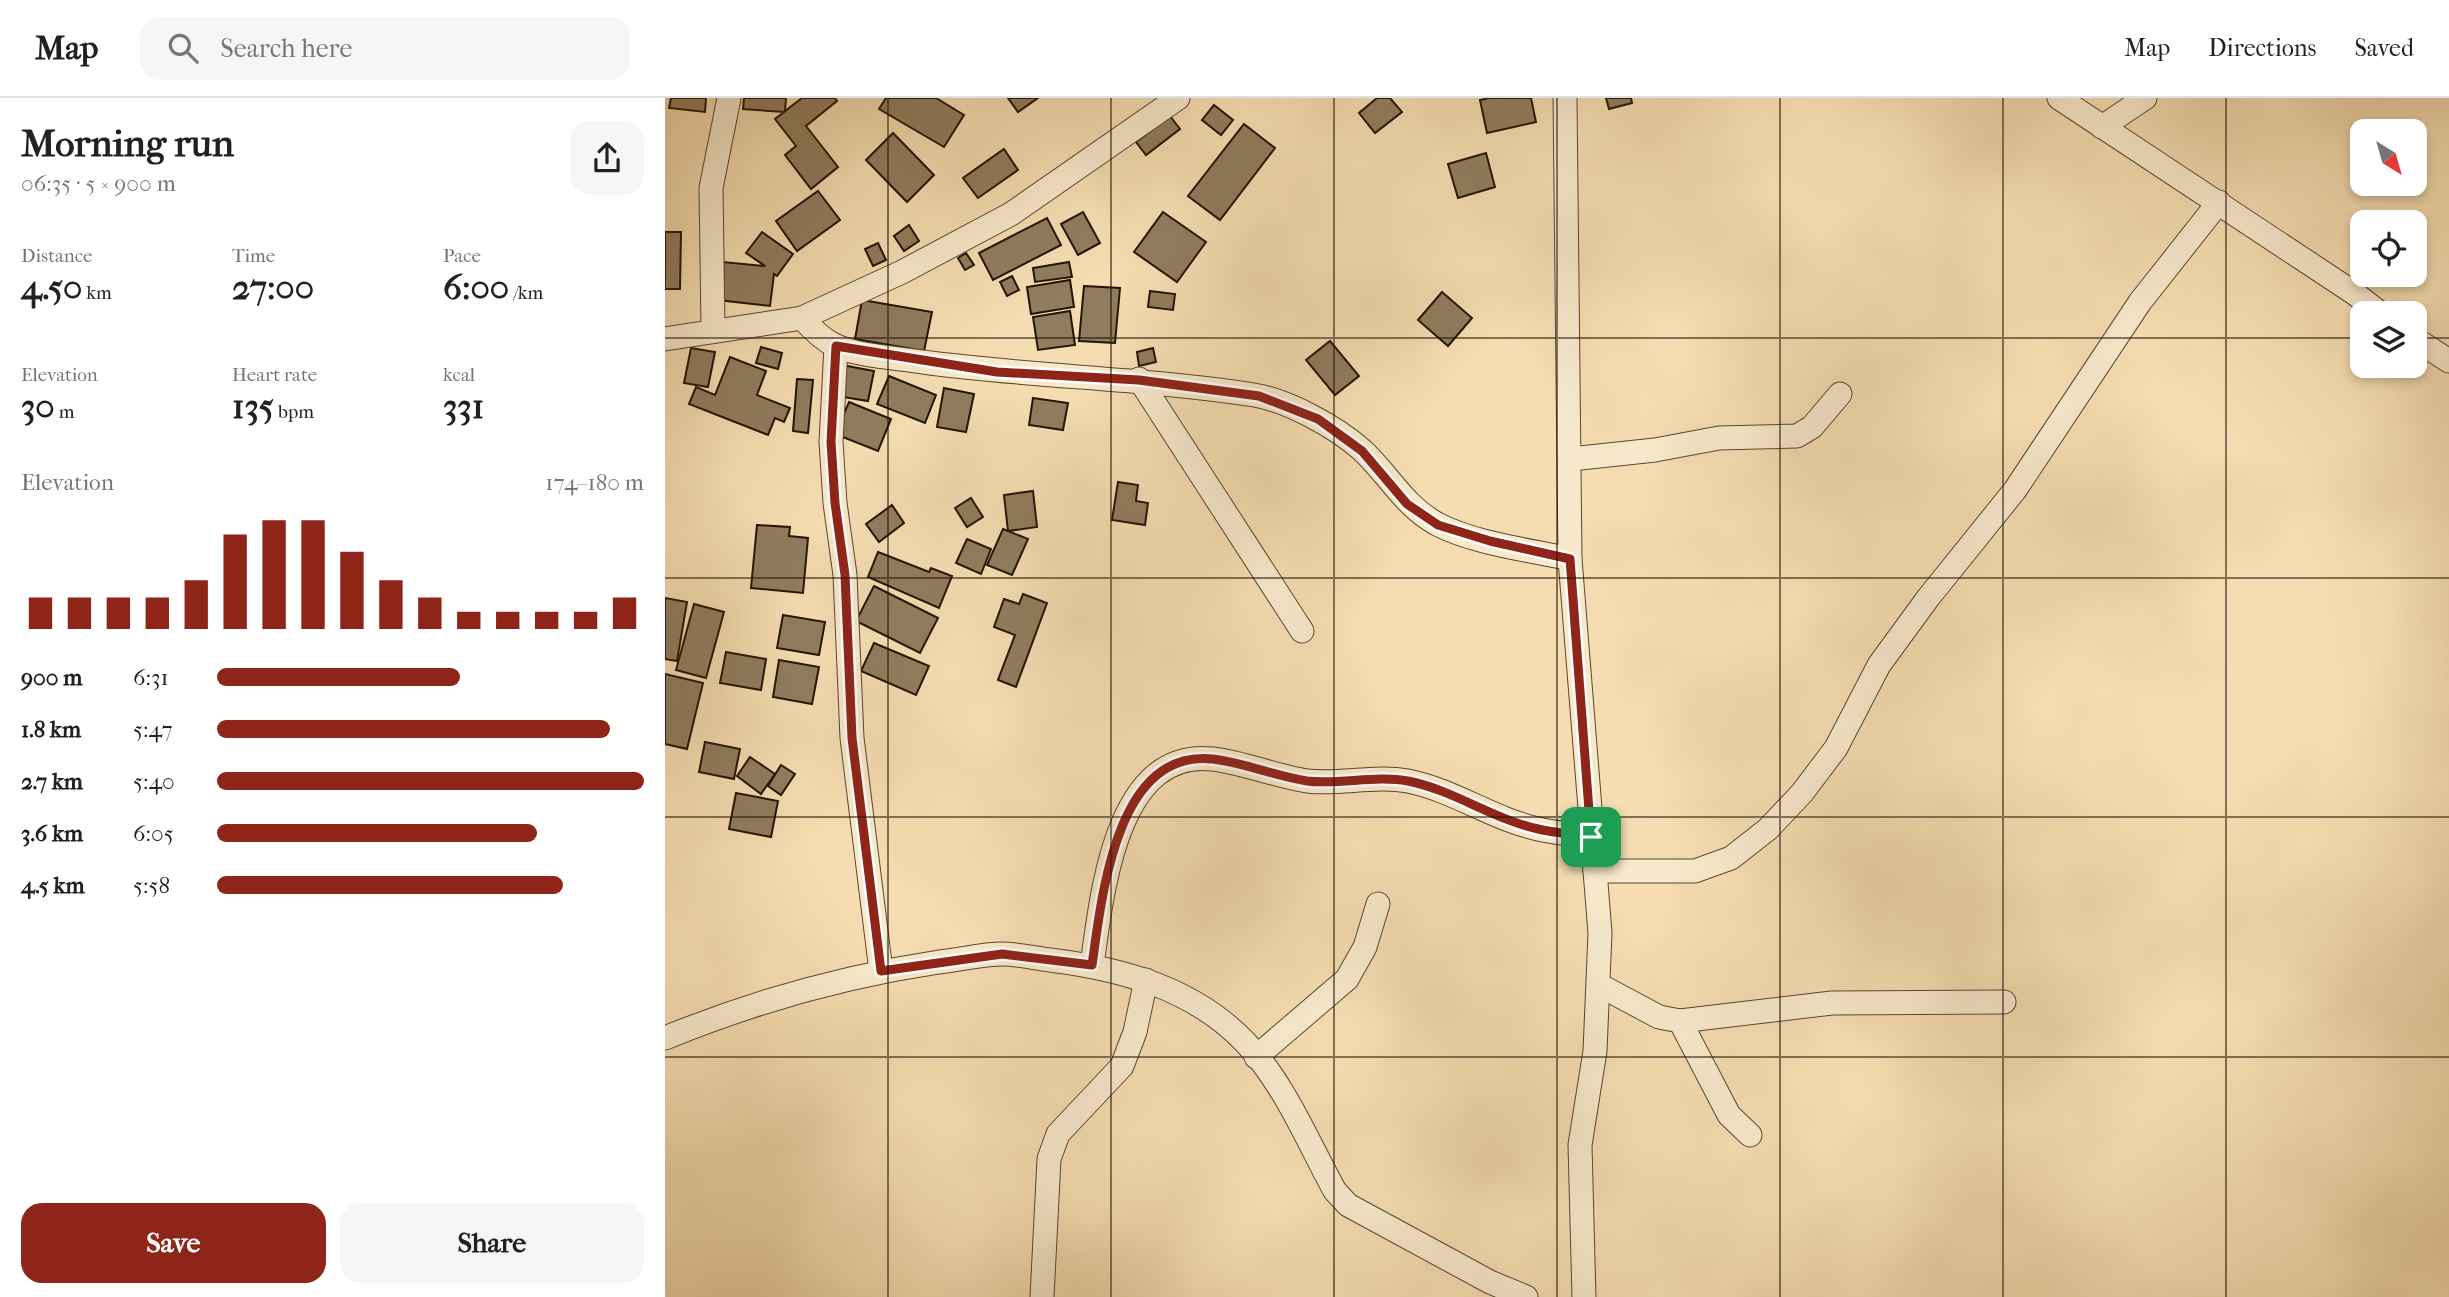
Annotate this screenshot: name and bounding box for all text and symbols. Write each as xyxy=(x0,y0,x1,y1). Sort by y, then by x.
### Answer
search box xyxy=(140,17,630,80)
text: Map xyxy=(35,29,98,68)
icon: search xyxy=(164,29,202,67)
text: Search here xyxy=(220,33,352,64)
text: Map xyxy=(2124,34,2170,62)
text: Directions xyxy=(2208,34,2316,62)
text: Saved xyxy=(2354,34,2414,62)
north arrow xyxy=(2350,119,2427,196)
map controls xyxy=(2350,119,2427,378)
text: Morning run xyxy=(21,121,234,166)
button: share xyxy=(570,121,644,195)
text: 06:35 · 5 × 900 m xyxy=(21,170,176,197)
button: locate xyxy=(2350,210,2427,287)
text: Distance xyxy=(21,245,92,267)
text: Time xyxy=(232,245,275,267)
text: Pace xyxy=(443,245,481,267)
text: 4.50 xyxy=(21,267,82,308)
text: 27:00 xyxy=(232,267,314,308)
text: 6:00 xyxy=(443,267,509,308)
text: km xyxy=(82,282,112,304)
text: /km xyxy=(509,282,543,304)
button: layers xyxy=(2350,301,2427,378)
text: Elevation xyxy=(21,364,98,386)
text: Heart rate xyxy=(232,364,317,386)
text: kcal xyxy=(443,364,475,386)
text: 30 xyxy=(21,386,55,427)
text: 135 xyxy=(232,386,274,427)
text: 331 xyxy=(443,386,484,427)
text: m xyxy=(55,401,75,423)
text: bpm xyxy=(274,401,314,423)
text: Elevation xyxy=(21,469,114,496)
text: 174–180 m xyxy=(545,469,644,496)
text: 900 m xyxy=(21,664,83,691)
text: 6:31 xyxy=(133,664,169,691)
text: 1.8 km xyxy=(21,716,81,743)
text: 5:47 xyxy=(133,716,173,743)
text: 2.7 km xyxy=(21,768,83,795)
text: 5:40 xyxy=(133,768,175,795)
pin xyxy=(1561,807,1621,867)
icon: arrive xyxy=(1572,818,1610,856)
text: 3.6 km xyxy=(21,820,83,847)
text: 6:05 xyxy=(133,820,174,847)
text: 4.5 km xyxy=(21,872,85,899)
text: 5:58 xyxy=(133,872,170,899)
button: Save xyxy=(21,1203,326,1283)
button: Share xyxy=(340,1203,644,1283)

